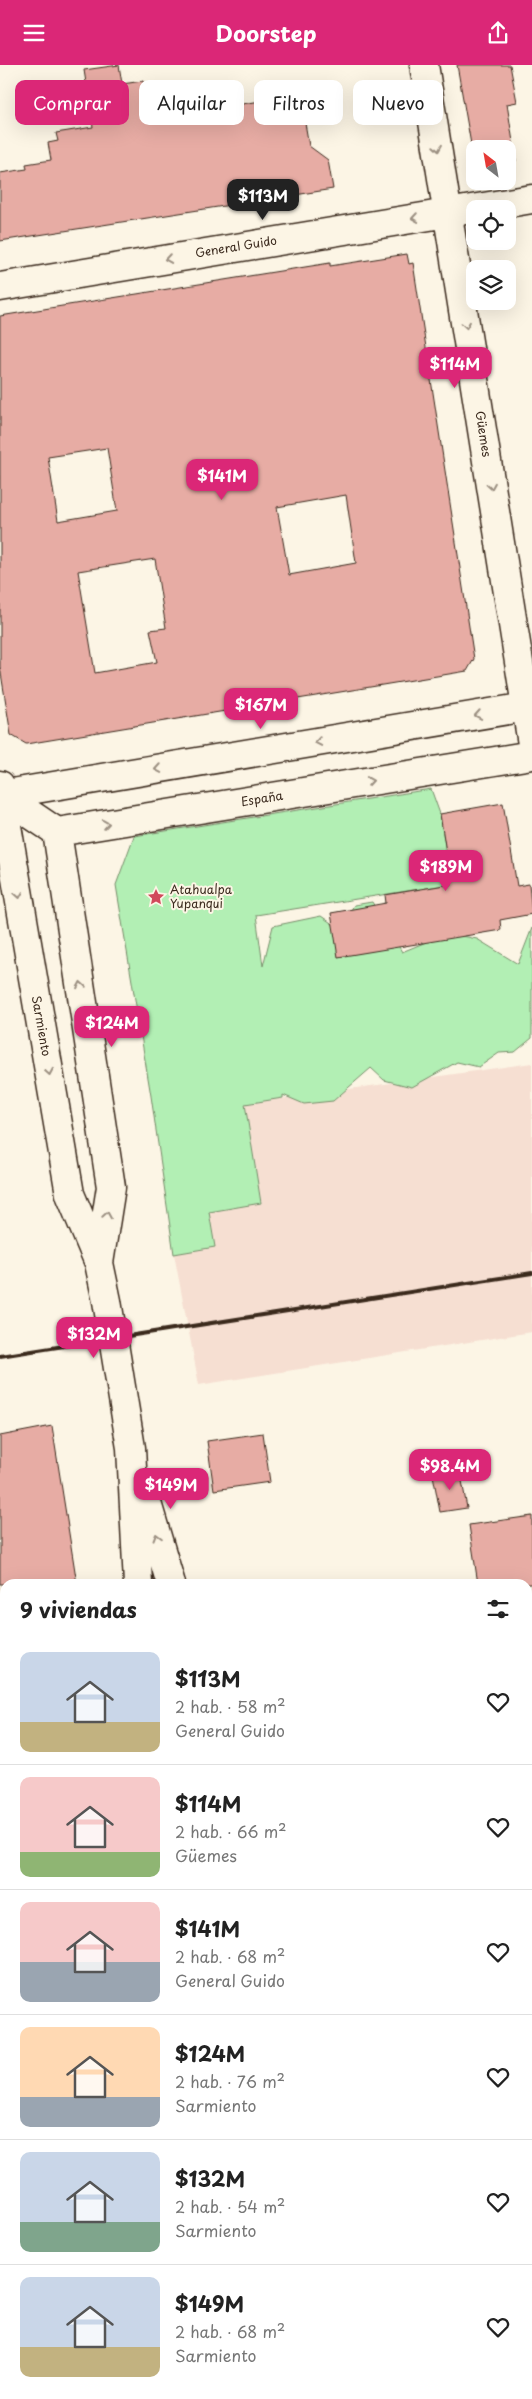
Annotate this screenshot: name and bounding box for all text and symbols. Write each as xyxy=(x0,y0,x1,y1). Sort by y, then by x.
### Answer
text: Doorstep xyxy=(215,16,317,49)
icon: menu xyxy=(20,19,48,47)
icon: share xyxy=(484,19,512,47)
chip: Comprar xyxy=(15,80,129,125)
chip: Alquilar xyxy=(139,80,244,125)
chip: Filtros xyxy=(254,80,343,125)
chip: Nuevo xyxy=(353,80,443,125)
north arrow xyxy=(466,140,516,190)
map controls xyxy=(466,140,516,310)
one-way arrow xyxy=(432,143,442,152)
pin: $113M xyxy=(228,179,298,221)
text: $113M xyxy=(238,183,288,207)
button: locate xyxy=(466,200,516,250)
one-way arrow xyxy=(410,212,419,222)
street label: General Guido xyxy=(194,231,278,261)
one-way arrow xyxy=(164,253,173,263)
button: layers xyxy=(466,260,516,310)
one-way arrow xyxy=(460,322,471,330)
pin: $114M xyxy=(420,347,490,389)
text: $114M xyxy=(430,351,480,375)
street label: Güemes xyxy=(471,410,497,459)
pin: $141M xyxy=(187,459,257,501)
text: $141M xyxy=(197,463,247,487)
one-way arrow xyxy=(486,482,496,490)
pin: $167M xyxy=(226,687,296,730)
text: $167M xyxy=(235,692,287,716)
one-way arrow xyxy=(474,709,483,719)
one-way arrow xyxy=(314,736,322,746)
one-way arrow xyxy=(153,763,162,773)
one-way arrow xyxy=(365,777,374,787)
street label: España xyxy=(240,786,285,810)
one-way arrow xyxy=(101,820,110,830)
pin: $189M xyxy=(411,849,481,892)
text: $189M xyxy=(420,854,472,878)
place label: Atahualpa Yupanqui xyxy=(170,880,233,912)
place icon: Atahualpa Yupanqui xyxy=(146,887,166,907)
one-way arrow xyxy=(13,891,24,899)
one-way arrow xyxy=(76,981,86,989)
street label: Sarmiento xyxy=(28,994,56,1058)
pin: $124M xyxy=(77,1005,147,1048)
text: $124M xyxy=(85,1010,139,1034)
one-way arrow xyxy=(44,1068,54,1077)
one-way arrow xyxy=(101,1210,112,1218)
pin: $132M xyxy=(59,1317,129,1359)
text: $132M xyxy=(67,1321,121,1345)
pin: $98.4M xyxy=(409,1449,491,1491)
text: $98.4M xyxy=(420,1453,480,1477)
pin: $149M xyxy=(136,1467,206,1510)
text: $149M xyxy=(145,1472,197,1496)
one-way arrow xyxy=(153,1533,163,1542)
text: 9 viviendas xyxy=(20,1593,137,1625)
icon: filters xyxy=(484,1595,512,1623)
text: $113M xyxy=(175,1662,241,1694)
icon: home xyxy=(60,1672,120,1732)
icon: heart xyxy=(484,1688,512,1716)
text: 2 hab. · 58 m² xyxy=(175,1694,286,1718)
text: General Guido xyxy=(175,1718,285,1742)
text: $114M xyxy=(175,1787,241,1819)
icon: home xyxy=(60,1797,120,1857)
icon: heart xyxy=(484,1813,512,1841)
text: 2 hab. · 66 m² xyxy=(175,1819,287,1843)
text: Güemes xyxy=(175,1843,237,1867)
text: $141M xyxy=(175,1912,240,1944)
icon: home xyxy=(60,1922,120,1982)
icon: heart xyxy=(484,1938,512,1966)
text: 2 hab. · 68 m² xyxy=(175,1944,285,1968)
text: General Guido xyxy=(175,1968,285,1992)
text: $124M xyxy=(175,2037,245,2069)
icon: home xyxy=(60,2047,120,2107)
icon: heart xyxy=(484,2063,512,2091)
text: 2 hab. · 76 m² xyxy=(175,2069,285,2093)
text: Sarmiento xyxy=(175,2093,257,2117)
text: $132M xyxy=(175,2162,245,2194)
icon: home xyxy=(60,2172,120,2232)
icon: heart xyxy=(484,2188,512,2216)
text: 2 hab. · 54 m² xyxy=(175,2194,285,2218)
text: Sarmiento xyxy=(175,2218,257,2242)
text: $149M xyxy=(175,2287,244,2319)
icon: home xyxy=(60,2297,120,2357)
icon: heart xyxy=(484,2313,512,2341)
text: 2 hab. · 68 m² xyxy=(175,2319,285,2343)
text: Sarmiento xyxy=(175,2343,257,2367)

